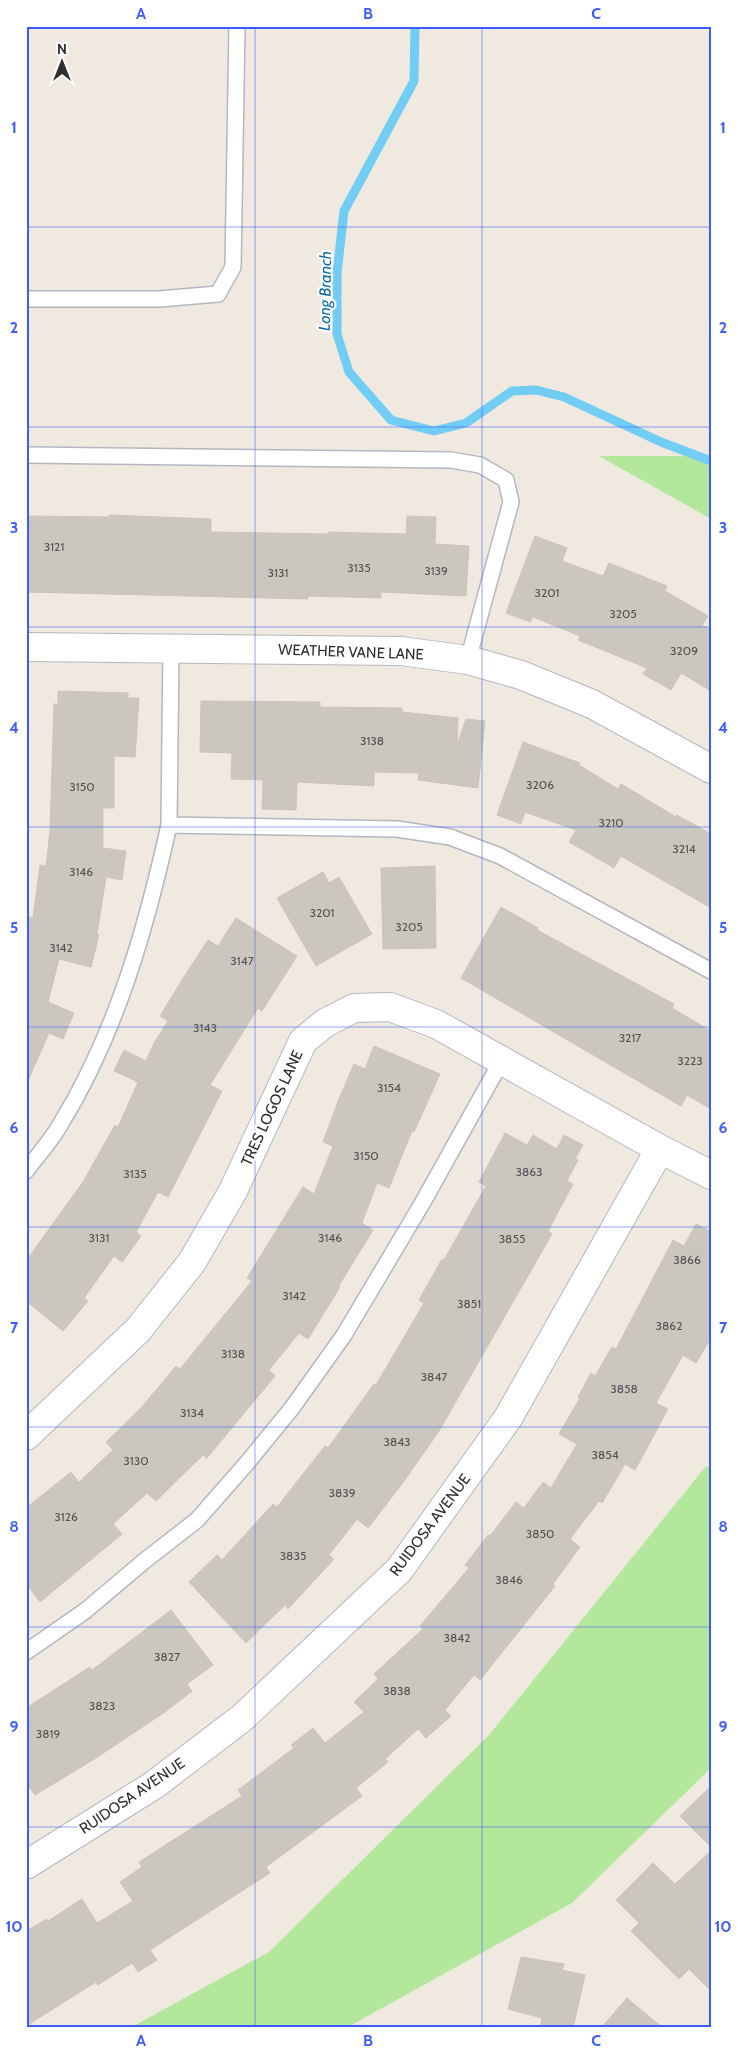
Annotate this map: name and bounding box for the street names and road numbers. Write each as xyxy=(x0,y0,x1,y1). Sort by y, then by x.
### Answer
street label: WEATHER VANE LANE xyxy=(278,640,424,664)
street label: TRES LOGOS LANE xyxy=(237,1047,307,1169)
street label: RUIDOSA AVENUE xyxy=(386,1470,474,1580)
street label: RUIDOSA AVENUE xyxy=(76,1754,188,1838)

